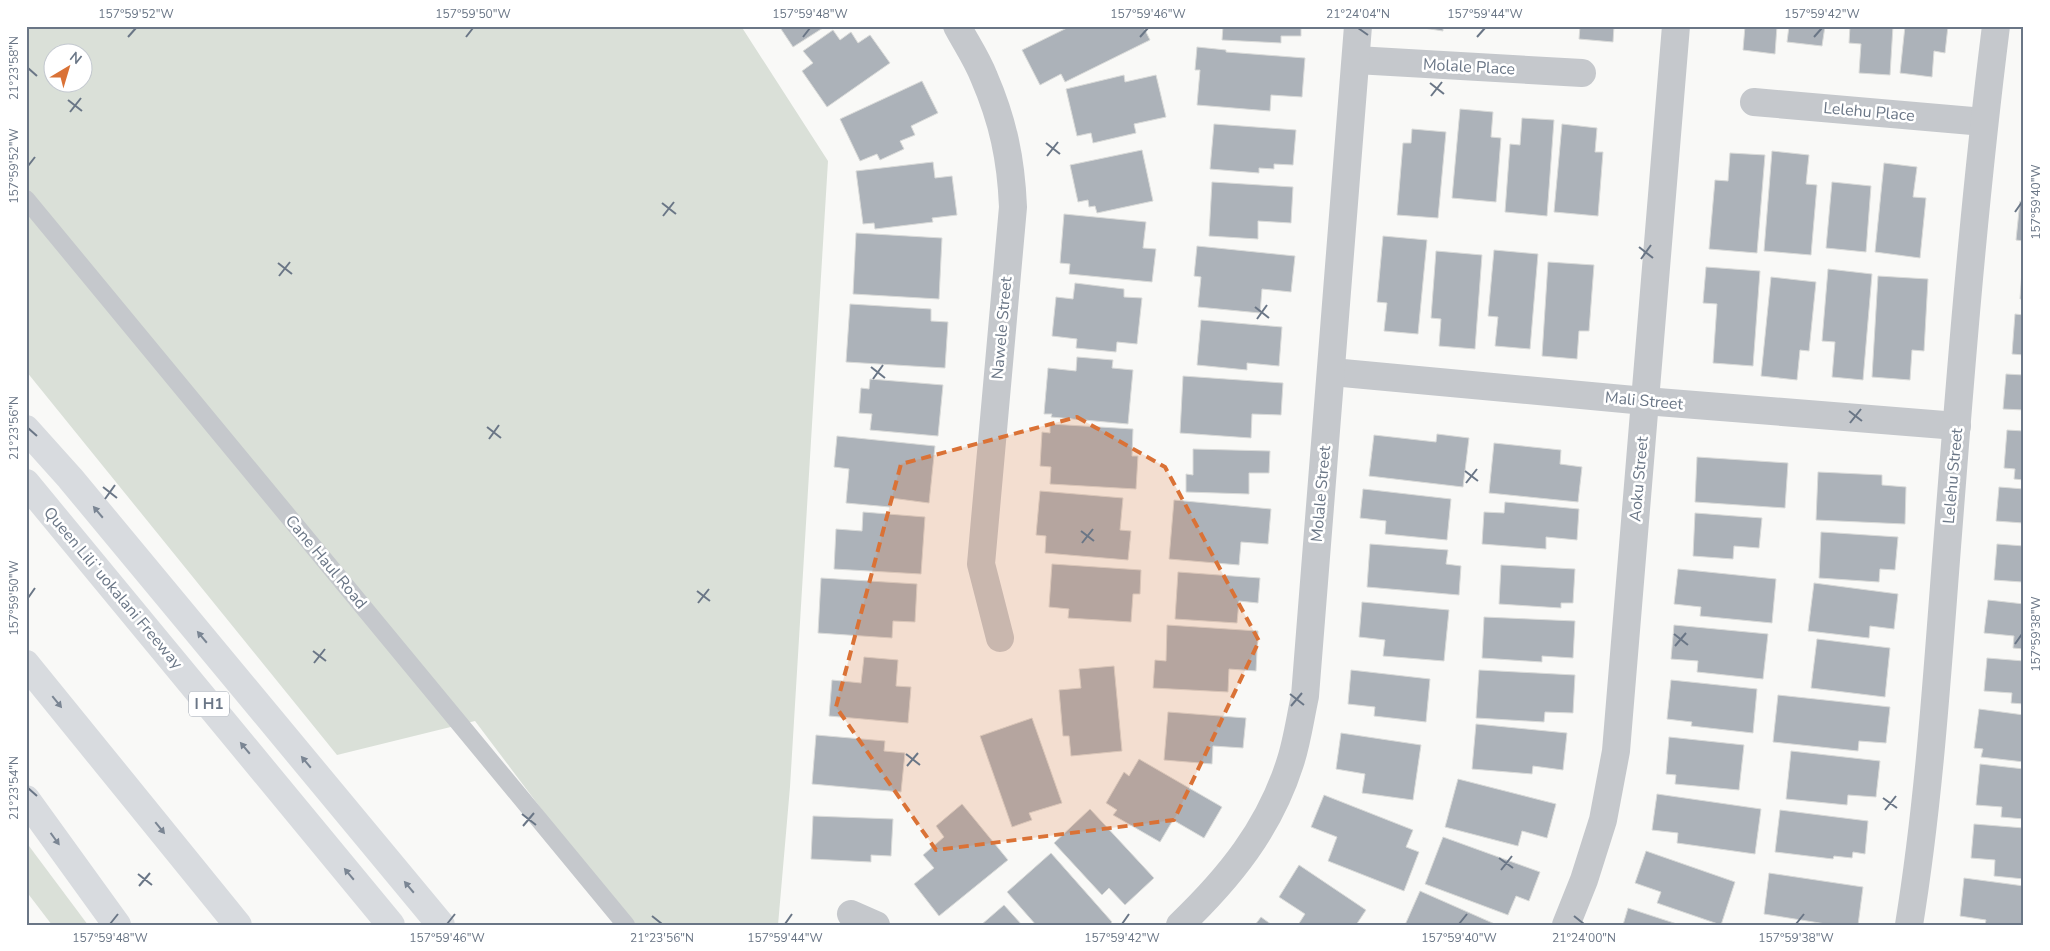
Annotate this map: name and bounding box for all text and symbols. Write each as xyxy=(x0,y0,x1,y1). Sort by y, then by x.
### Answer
text: 157°59'52"W xyxy=(98,6,174,22)
text: 157°59'50"W xyxy=(435,6,511,22)
text: 157°59'48"W xyxy=(772,6,848,22)
text: 157°59'46"W xyxy=(1110,6,1186,22)
text: 21°24'04"N xyxy=(1326,6,1390,22)
text: 157°59'44"W xyxy=(1447,6,1523,22)
text: 157°59'42"W xyxy=(1784,6,1860,22)
text: 21°23'58"N xyxy=(6,36,22,100)
north arrow xyxy=(42,42,92,92)
text: N xyxy=(66,47,86,69)
street label: Molale Place xyxy=(1422,54,1516,80)
street label: Lelehu Place xyxy=(1822,97,1916,127)
text: 157°59'52"W xyxy=(6,128,22,204)
text: 157°59'40"W xyxy=(2028,164,2044,240)
street label: Nawele Street xyxy=(987,275,1017,380)
street label: Mali Street xyxy=(1604,387,1684,415)
text: 21°23'56"N xyxy=(6,396,22,460)
street label: Lelehu Street xyxy=(1938,427,1968,525)
street label: Aoku Street xyxy=(1624,435,1654,522)
street label: Molale Street xyxy=(1306,444,1336,543)
street label: Queen Liliʻuokalani Freeway xyxy=(38,502,188,674)
one-way arrow xyxy=(93,506,104,518)
street label: Cane Haul Road xyxy=(280,510,372,614)
text: 157°59'50"W xyxy=(6,560,22,636)
text: 157°59'38"W xyxy=(2028,596,2044,672)
one-way arrow xyxy=(196,631,207,644)
road number: I H1 xyxy=(189,692,229,716)
one-way arrow xyxy=(51,696,63,708)
one-way arrow xyxy=(240,742,251,755)
text: 21°23'54"N xyxy=(6,756,22,820)
one-way arrow xyxy=(300,756,311,769)
one-way arrow xyxy=(154,822,165,835)
one-way arrow xyxy=(50,832,60,846)
one-way arrow xyxy=(343,867,354,880)
one-way arrow xyxy=(404,881,415,894)
text: 157°59'48"W xyxy=(72,930,148,946)
text: 157°59'46"W xyxy=(409,930,485,946)
text: 21°23'56"N xyxy=(630,930,694,946)
text: 157°59'44"W xyxy=(747,930,823,946)
text: 157°59'42"W xyxy=(1084,930,1160,946)
text: 157°59'40"W xyxy=(1421,930,1497,946)
text: 21°24'00"N xyxy=(1552,930,1616,946)
text: 157°59'38"W xyxy=(1758,930,1834,946)

